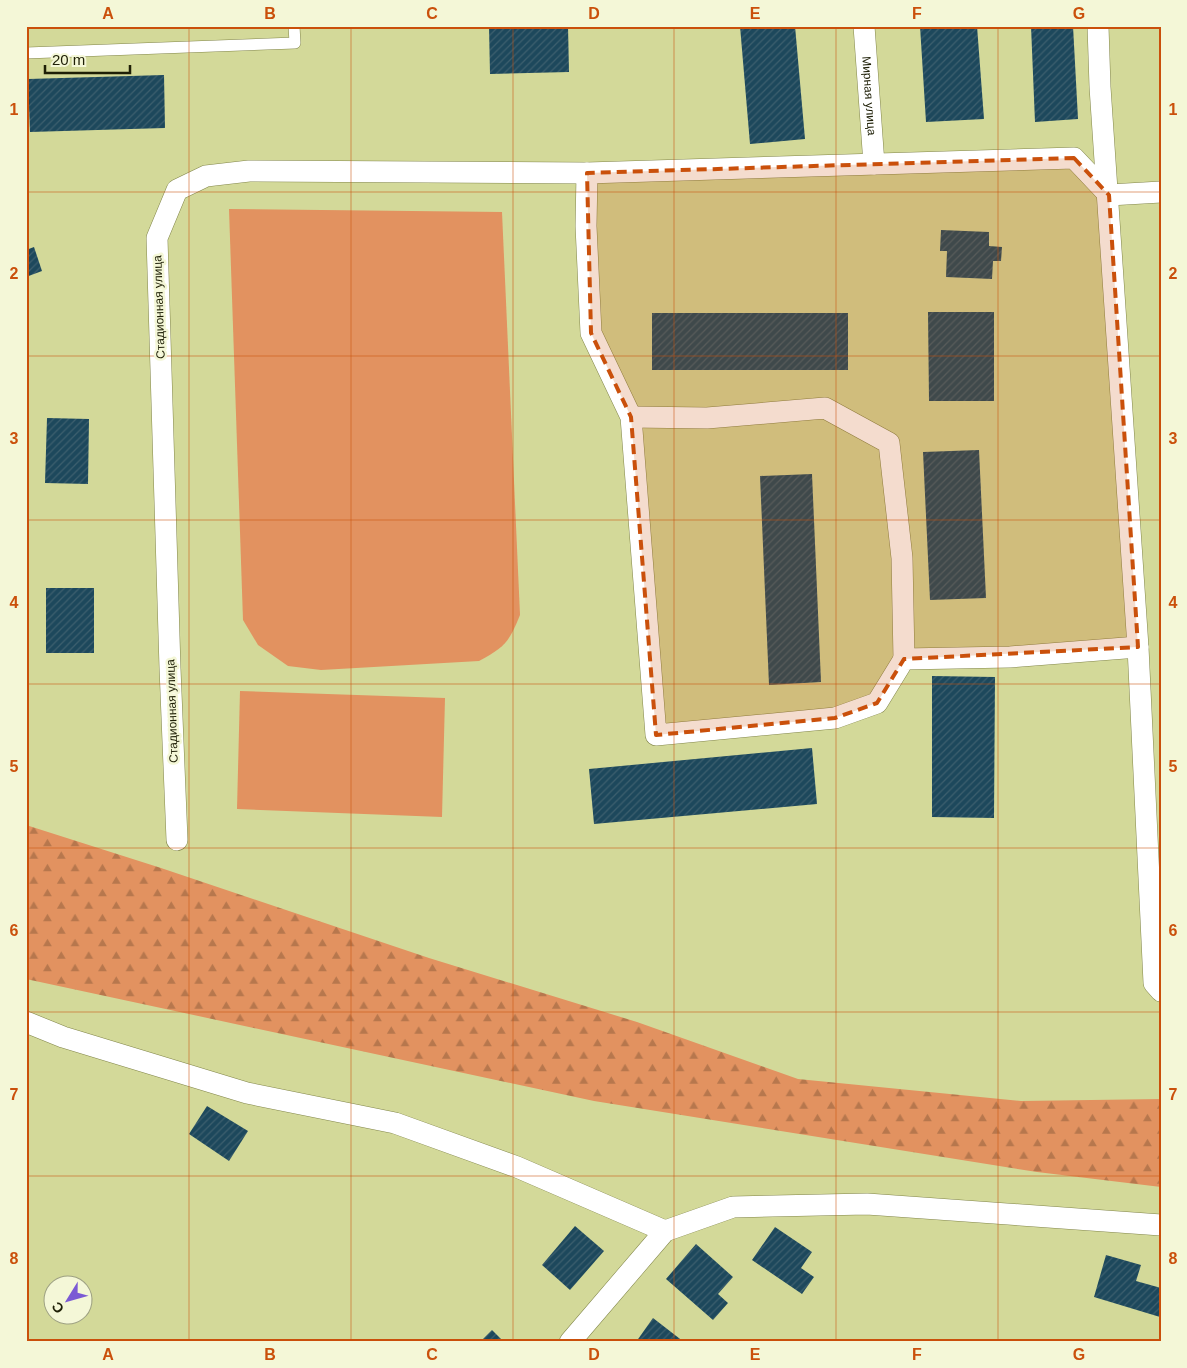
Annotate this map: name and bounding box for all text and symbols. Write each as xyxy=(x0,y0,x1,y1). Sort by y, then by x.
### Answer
text: A xyxy=(102,5,114,22)
text: B xyxy=(264,5,276,22)
text: C xyxy=(426,5,438,22)
text: D xyxy=(588,5,600,22)
text: E xyxy=(750,5,761,22)
text: F xyxy=(912,5,922,22)
text: G xyxy=(1073,5,1085,22)
scale bar xyxy=(45,42,130,74)
text: 20 m xyxy=(52,51,85,68)
street label: Мирная улица xyxy=(859,56,879,136)
text: 1 xyxy=(10,101,19,118)
text: 1 xyxy=(1169,101,1178,118)
street label: Стадионная улица xyxy=(150,255,168,359)
text: 2 xyxy=(10,265,19,282)
text: 2 xyxy=(1169,265,1178,282)
text: 3 xyxy=(10,430,19,447)
text: 3 xyxy=(1169,430,1178,447)
text: 4 xyxy=(10,594,19,611)
text: 4 xyxy=(1169,594,1178,611)
street label: Стадионная улица xyxy=(163,659,181,763)
text: 5 xyxy=(10,758,19,775)
text: 5 xyxy=(1169,758,1178,775)
text: 6 xyxy=(10,922,19,939)
text: 6 xyxy=(1169,922,1178,939)
text: 7 xyxy=(10,1086,19,1103)
text: 7 xyxy=(1169,1086,1178,1103)
text: 8 xyxy=(10,1250,19,1267)
text: 8 xyxy=(1169,1250,1178,1267)
north arrow xyxy=(42,1276,92,1326)
text: С xyxy=(48,1299,67,1317)
text: A xyxy=(102,1346,114,1363)
text: B xyxy=(264,1346,276,1363)
text: C xyxy=(426,1346,438,1363)
text: D xyxy=(588,1346,600,1363)
text: E xyxy=(750,1346,761,1363)
text: F xyxy=(912,1346,922,1363)
text: G xyxy=(1073,1346,1085,1363)

